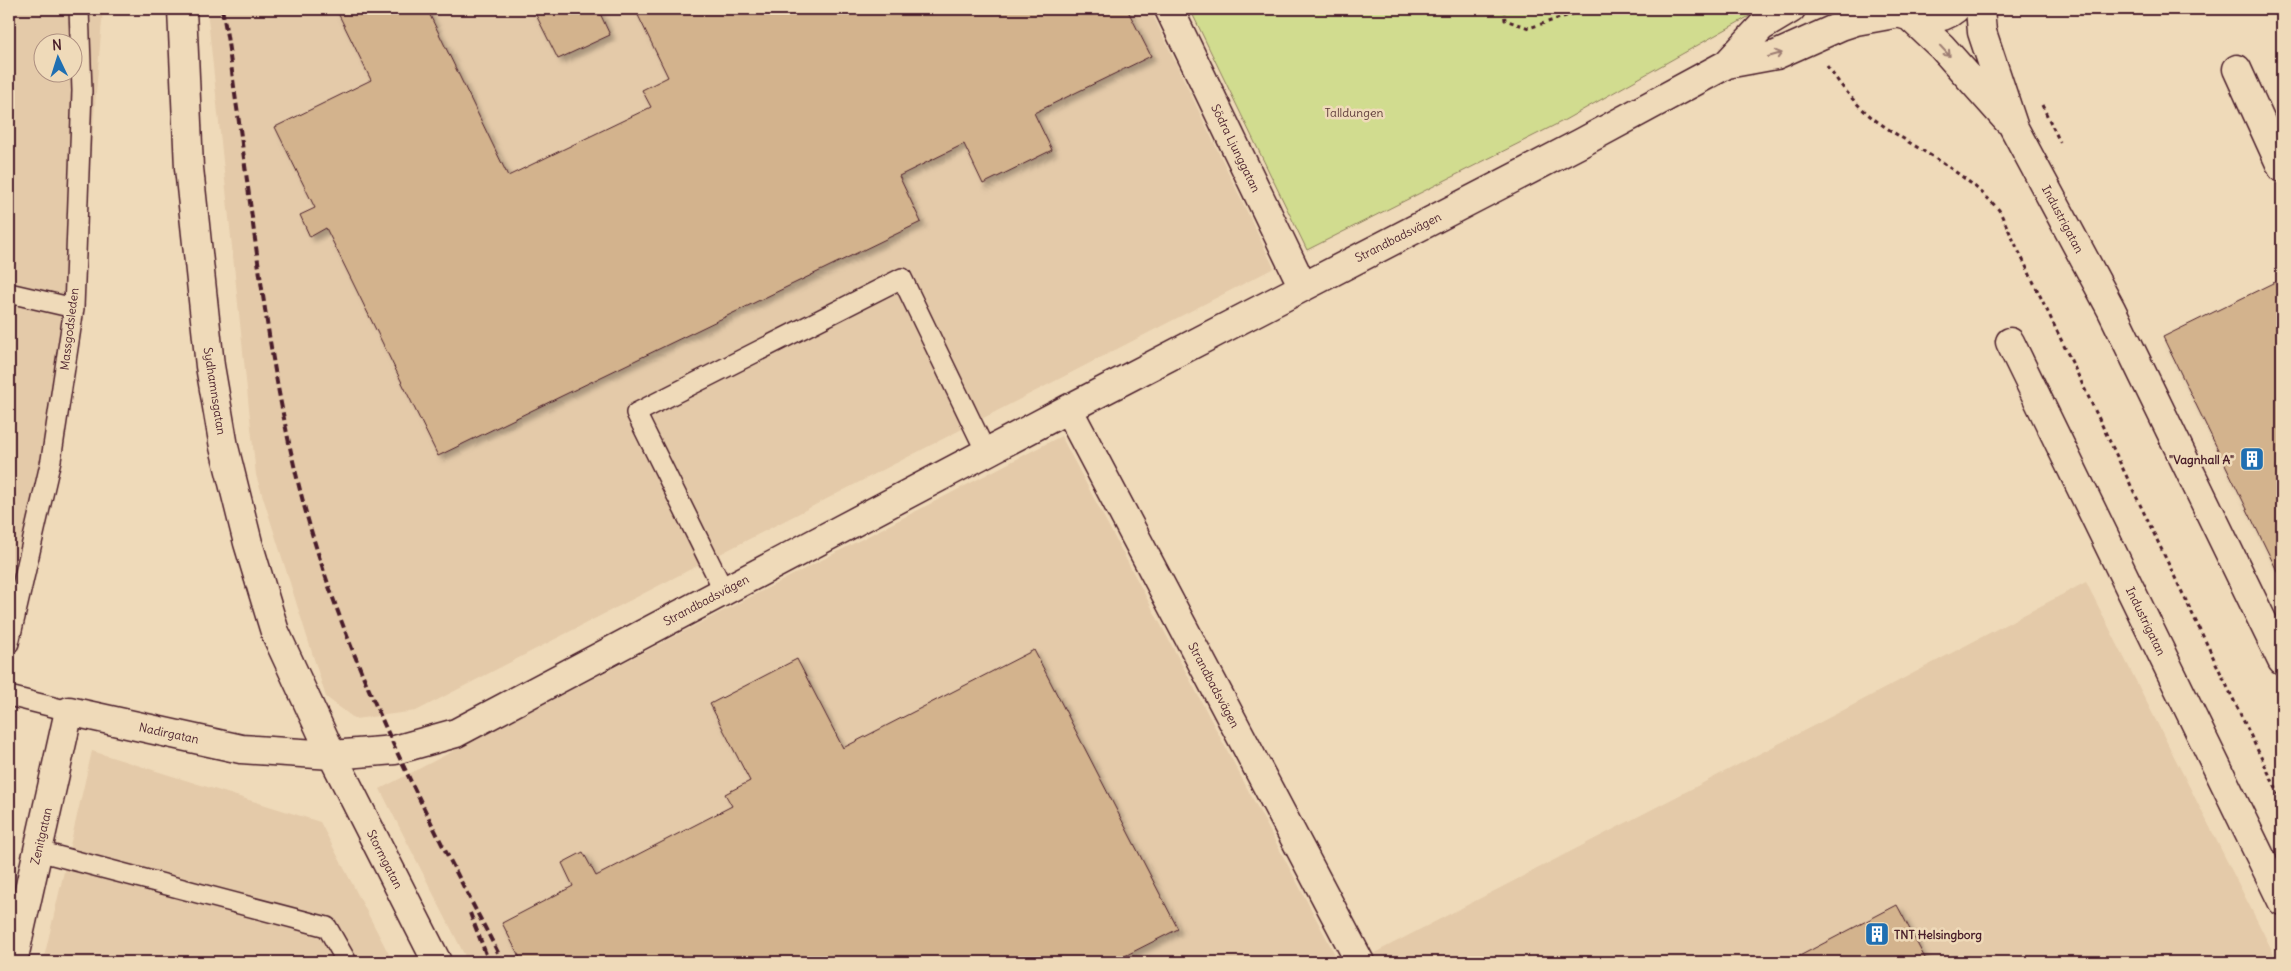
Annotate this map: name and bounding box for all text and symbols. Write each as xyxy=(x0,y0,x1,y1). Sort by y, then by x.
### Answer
north arrow xyxy=(32,32,82,82)
text: N xyxy=(52,36,63,54)
one-way arrow xyxy=(1939,44,1951,57)
one-way arrow xyxy=(1766,49,1782,59)
street label: Södra Ljunggatan xyxy=(1208,101,1264,195)
park label: Talldungen xyxy=(1325,105,1383,120)
street label: Industrigatan xyxy=(2039,183,2087,256)
street label: Strandbadsvägen xyxy=(1352,209,1444,265)
street label: Massgodsleden xyxy=(57,287,82,371)
street label: Sydhamnsgatan xyxy=(201,346,229,436)
building icon: "Vagnhall A" xyxy=(2239,446,2265,472)
place label: "Vagnhall A" xyxy=(2169,452,2234,468)
street label: Strandbadsvägen xyxy=(661,571,751,629)
street label: Industrigatan xyxy=(2123,584,2169,658)
street label: Strandbadsvägen xyxy=(1185,640,1243,730)
street label: Nadirgatan xyxy=(138,719,200,747)
street label: Zenitgatan xyxy=(27,806,55,866)
street label: Stormgatan xyxy=(364,827,406,891)
building icon: TNT Helsingborg xyxy=(1864,921,1890,947)
place label: TNT Helsingborg xyxy=(1894,927,1982,943)

